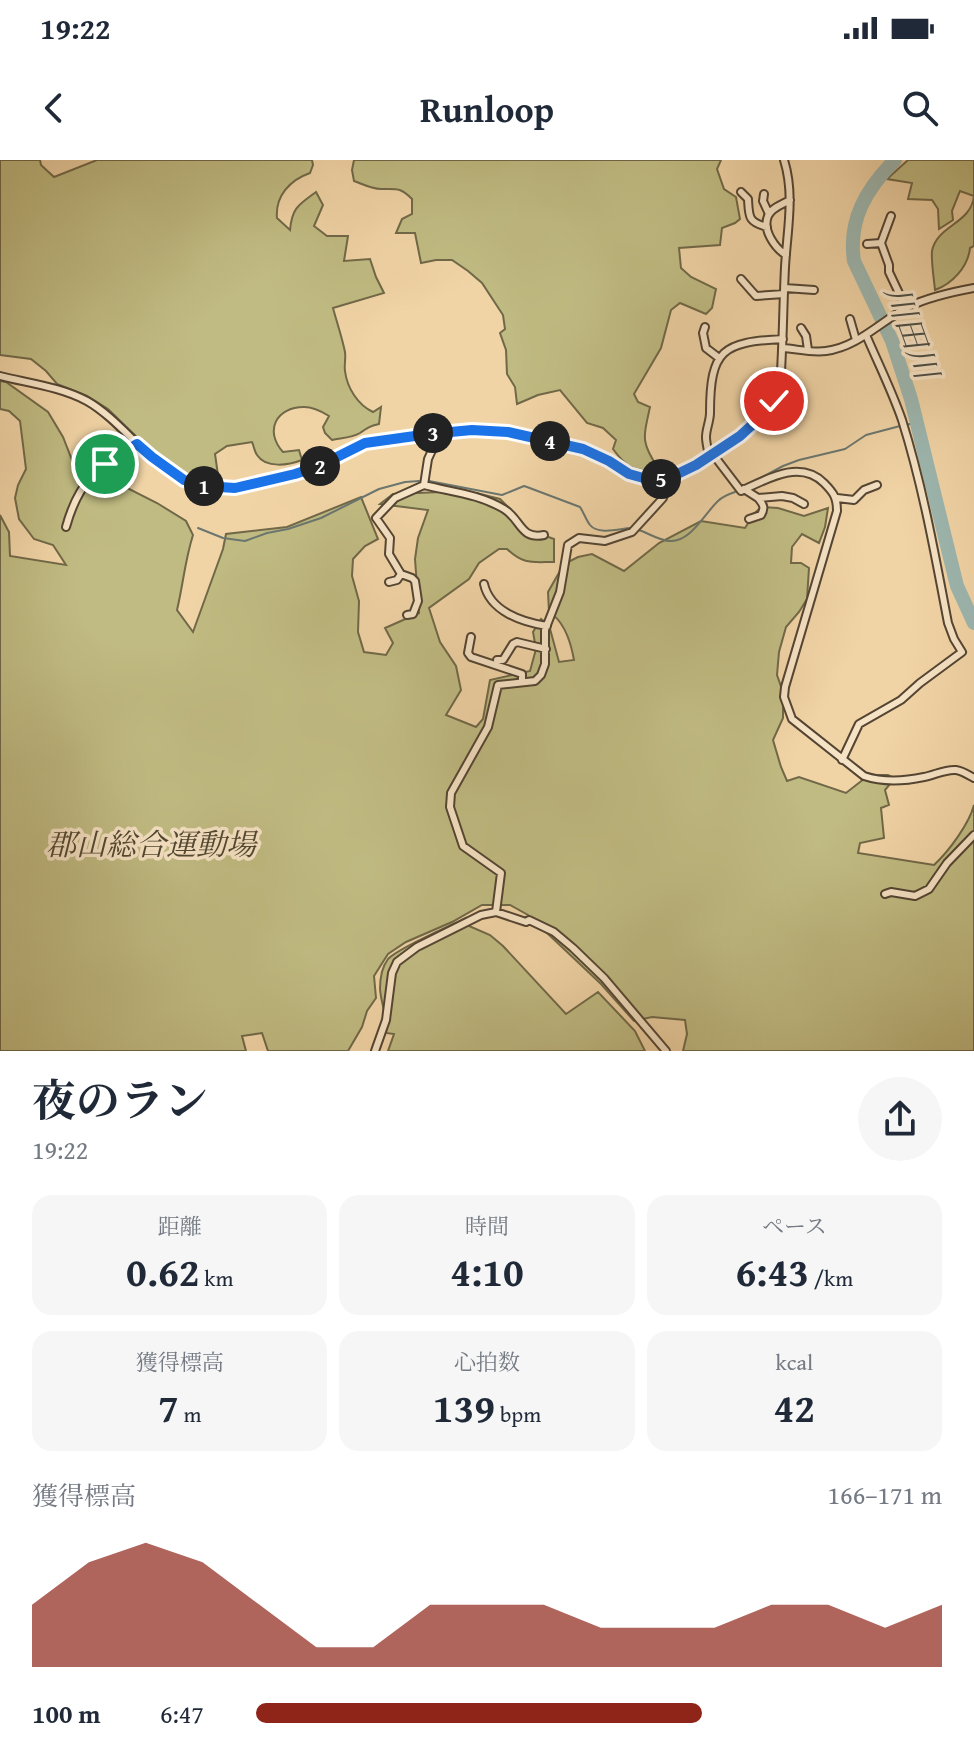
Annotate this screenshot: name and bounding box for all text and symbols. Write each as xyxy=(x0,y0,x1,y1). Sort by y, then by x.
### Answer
text: 19:22 xyxy=(40,6,111,50)
text: Runloop xyxy=(420,82,554,135)
icon: back xyxy=(32,86,76,130)
icon: search xyxy=(898,86,942,130)
water label: 川田川 xyxy=(873,279,952,388)
pin xyxy=(740,367,808,435)
icon: check xyxy=(752,379,796,423)
pin: 3 xyxy=(413,413,453,453)
text: 3 xyxy=(427,417,439,449)
pin: 4 xyxy=(530,421,570,461)
text: 4 xyxy=(544,425,556,457)
pin xyxy=(71,430,139,498)
icon: arrive xyxy=(83,442,127,486)
pin: 2 xyxy=(300,446,340,486)
text: 2 xyxy=(314,450,326,482)
pin: 5 xyxy=(641,459,681,499)
text: 5 xyxy=(655,463,667,495)
pin: 1 xyxy=(184,466,224,506)
text: 1 xyxy=(198,470,210,502)
park label: 郡山総合運動場 xyxy=(46,822,259,866)
text: 夜のラン xyxy=(32,1068,208,1132)
button: share xyxy=(858,1077,942,1161)
text: 19:22 xyxy=(32,1130,88,1169)
text: 距離 xyxy=(158,1210,202,1242)
text: 時間 xyxy=(465,1210,509,1242)
text: ペース xyxy=(762,1210,827,1242)
text: 0.62 xyxy=(126,1242,199,1301)
text: 4:10 xyxy=(450,1242,524,1301)
text: 6:43 xyxy=(735,1242,809,1301)
text: km xyxy=(199,1262,233,1294)
text: /km xyxy=(809,1262,853,1294)
text: 獲得標高 xyxy=(136,1346,224,1378)
text: 心拍数 xyxy=(454,1346,520,1378)
text: kcal xyxy=(776,1346,813,1378)
text: 7 xyxy=(158,1378,179,1437)
text: 139 xyxy=(433,1378,495,1437)
text: 42 xyxy=(774,1378,815,1437)
text: m xyxy=(179,1398,201,1430)
text: bpm xyxy=(495,1398,541,1430)
text: 166–171 m xyxy=(828,1475,942,1514)
text: 獲得標高 xyxy=(32,1476,136,1515)
text: 100 m xyxy=(32,1694,100,1733)
text: 6:47 xyxy=(160,1694,204,1733)

